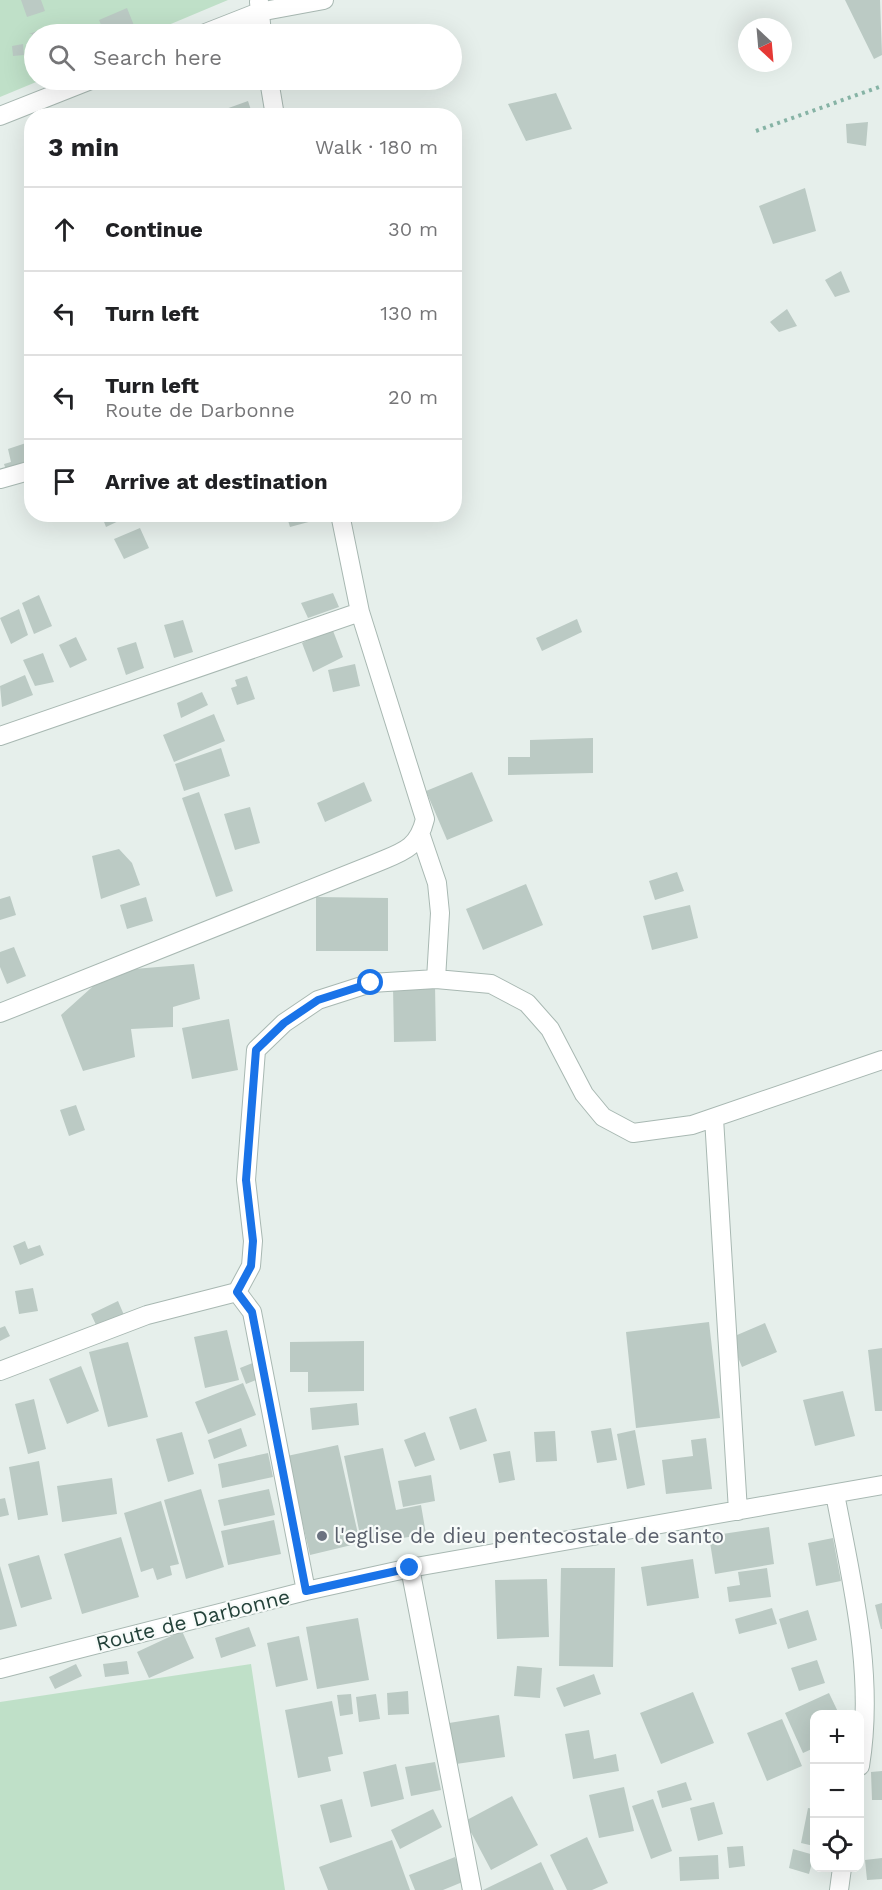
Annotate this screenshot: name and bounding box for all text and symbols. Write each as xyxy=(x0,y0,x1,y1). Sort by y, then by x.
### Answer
north arrow xyxy=(738,18,792,72)
search box xyxy=(24,24,462,90)
icon: search xyxy=(45,41,78,74)
text: Search here xyxy=(93,45,222,70)
text: 3 min xyxy=(48,132,119,162)
text: Walk · 180 m xyxy=(315,135,438,159)
icon: ahead xyxy=(48,213,81,246)
text: Continue xyxy=(105,217,203,242)
text: 30 m xyxy=(388,217,438,241)
icon: left xyxy=(48,297,81,330)
text: Turn left xyxy=(105,301,199,326)
text: 130 m xyxy=(380,301,438,325)
text: Turn left xyxy=(105,373,199,398)
icon: left xyxy=(48,381,81,414)
text: 20 m xyxy=(388,385,438,409)
text: Route de Darbonne xyxy=(105,398,295,422)
icon: arrive xyxy=(48,465,81,498)
text: Arrive at destination xyxy=(105,469,328,494)
route start xyxy=(357,969,383,995)
place label: l'eglise de dieu pentecostale de santo xyxy=(334,1523,724,1548)
marker: l'eglise de dieu pentecostale de santo xyxy=(315,1529,329,1543)
route end xyxy=(396,1554,422,1580)
street label: Route de Darbonne xyxy=(93,1583,293,1656)
map controls xyxy=(810,1710,864,1872)
button: + xyxy=(810,1710,864,1764)
button: − xyxy=(810,1764,864,1818)
button: locate xyxy=(810,1818,864,1872)

